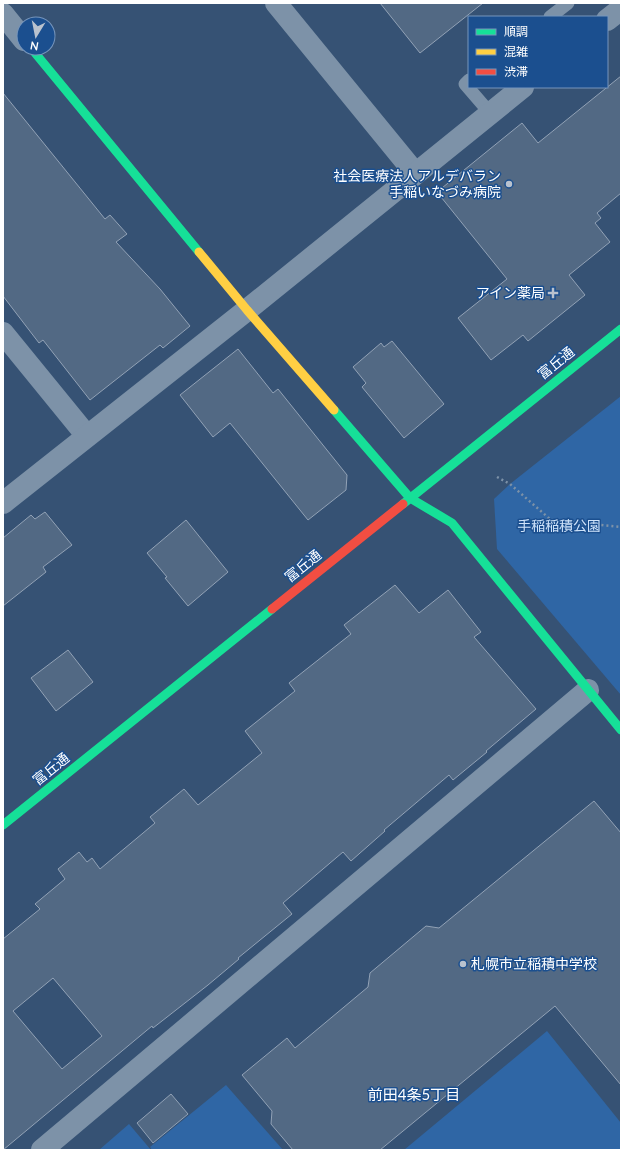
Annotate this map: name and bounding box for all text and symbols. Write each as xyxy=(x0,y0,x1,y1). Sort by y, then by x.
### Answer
north arrow xyxy=(16,16,56,56)
legend xyxy=(468,16,608,88)
text: 順調 xyxy=(504,24,528,39)
text: N xyxy=(29,39,39,53)
text: 混雑 xyxy=(504,44,528,59)
text: 渋滞 xyxy=(504,64,528,79)
place label: 社会医療法人アルデバラン 手稲いなづみ病院 xyxy=(333,167,501,200)
marker: 社会医療法人アルデバラン 手稲いなづみ病院 xyxy=(504,179,514,189)
place label: アイン薬局 xyxy=(476,284,545,301)
marker: アイン薬局 xyxy=(548,288,558,298)
street label: 富丘通 xyxy=(534,343,577,382)
park label: 手稲稲積公園 xyxy=(517,517,601,534)
street label: 富丘通 xyxy=(281,546,324,585)
street label: 富丘通 xyxy=(29,749,72,788)
place label: 札幌市立稲積中学校 xyxy=(471,955,597,972)
marker: 札幌市立稲積中学校 xyxy=(458,959,468,969)
district label: 前田4条5丁目 xyxy=(368,1085,460,1103)

